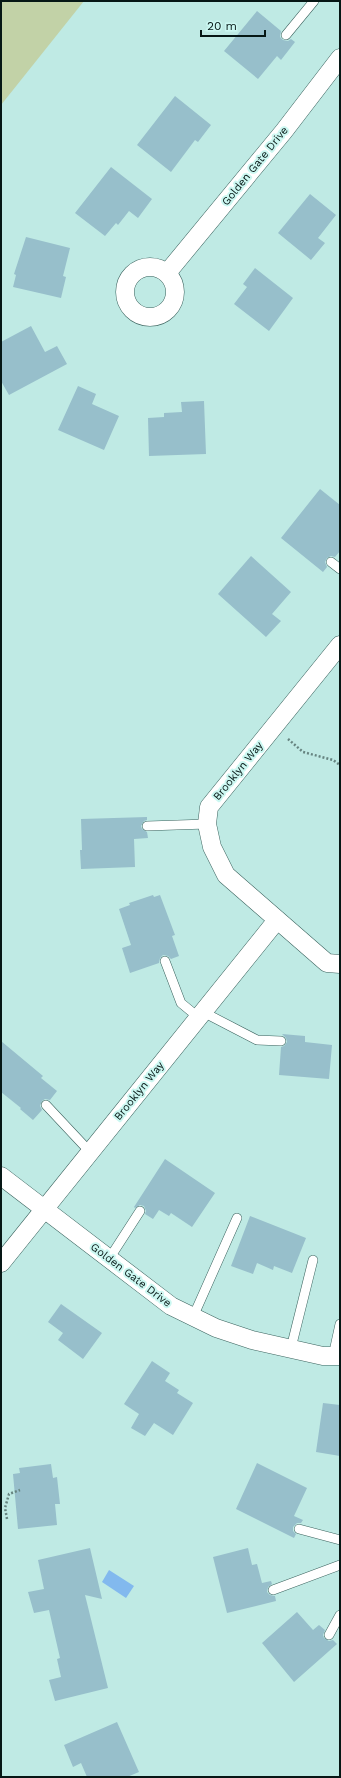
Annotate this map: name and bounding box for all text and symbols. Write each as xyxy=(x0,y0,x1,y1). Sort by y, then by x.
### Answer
scale bar xyxy=(201,12,265,38)
text: 20 m xyxy=(207,19,237,33)
street label: Golden Gate Drive xyxy=(219,124,291,208)
street label: Brooklyn Way xyxy=(210,739,266,803)
street label: Brooklyn Way xyxy=(111,1059,167,1123)
street label: Golden Gate Drive xyxy=(88,1240,174,1310)

